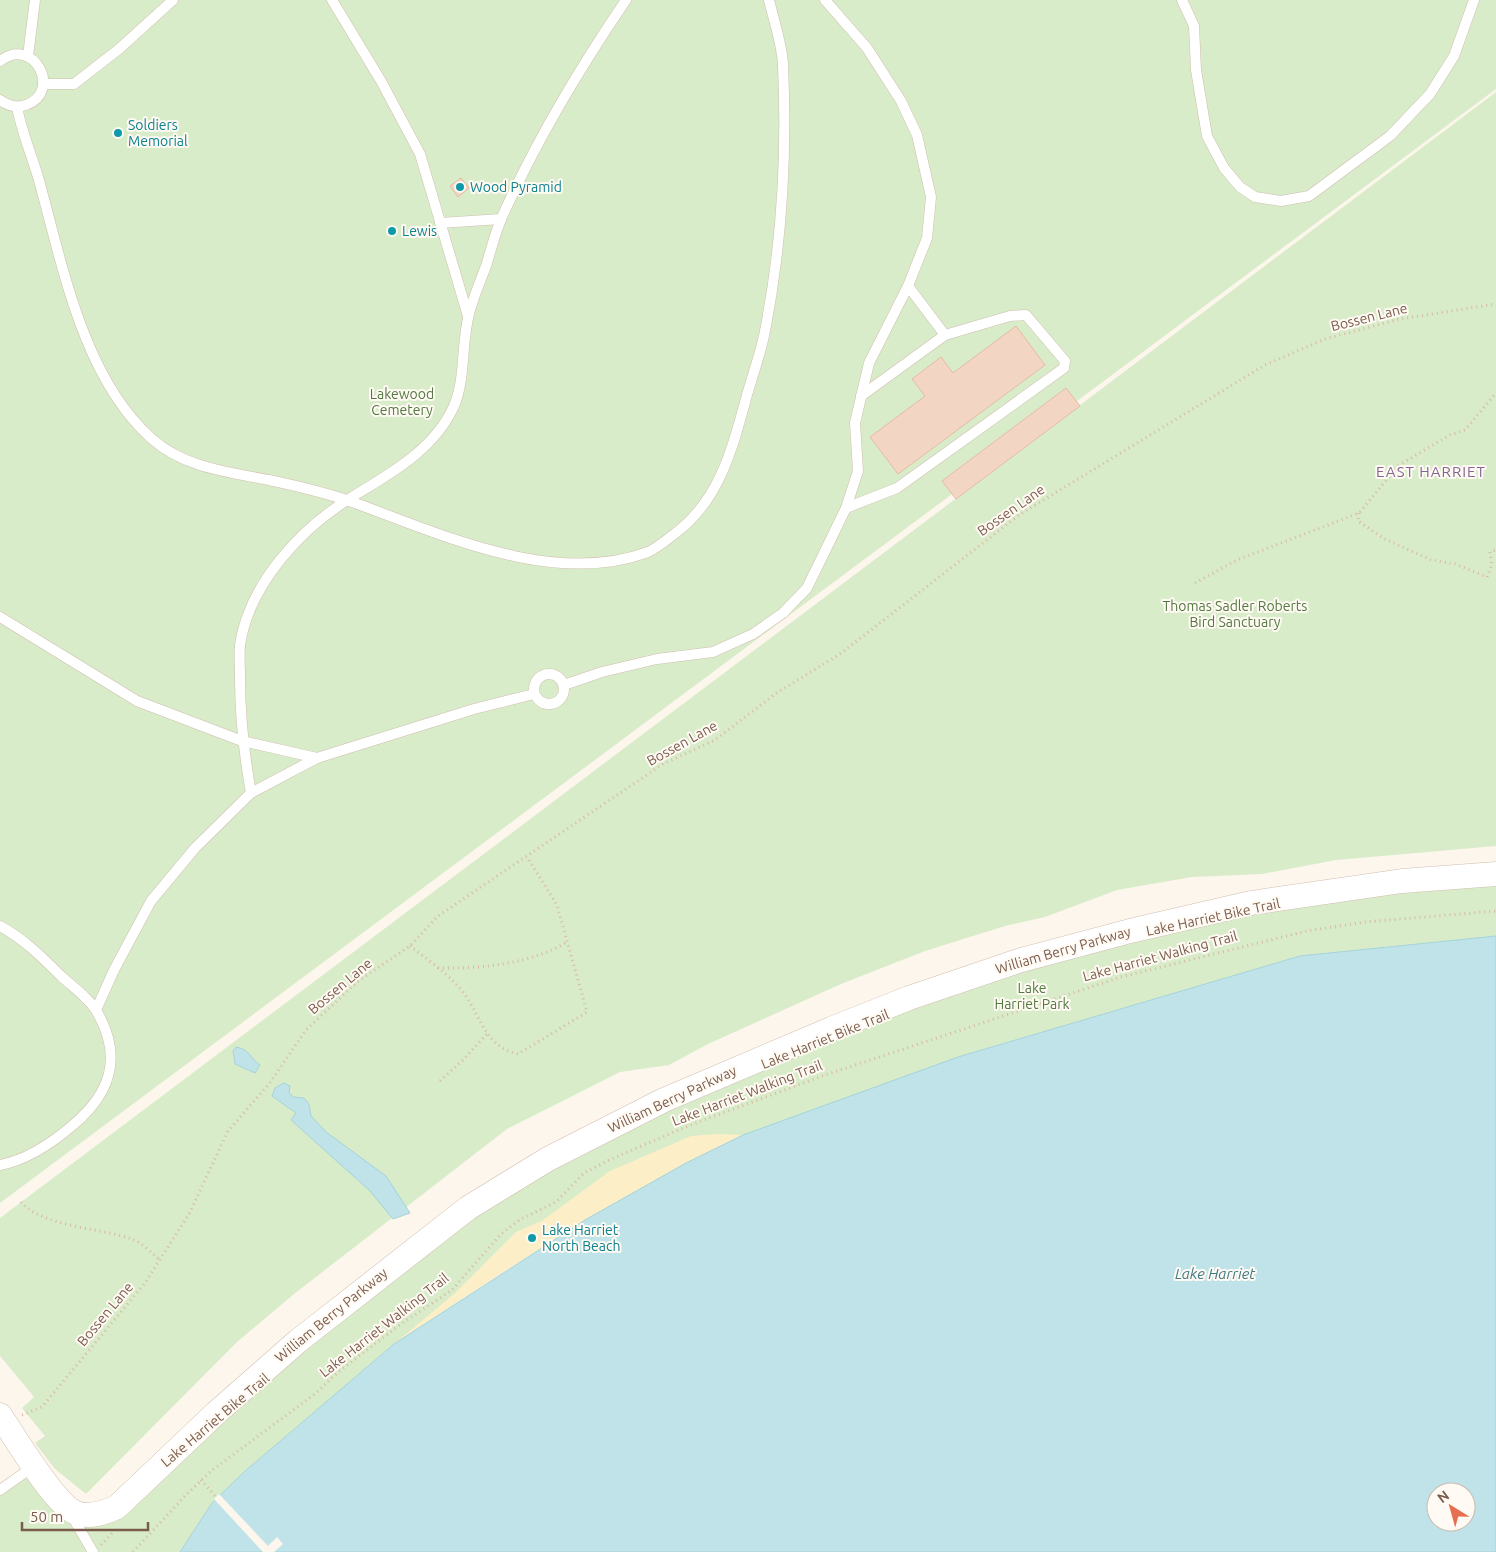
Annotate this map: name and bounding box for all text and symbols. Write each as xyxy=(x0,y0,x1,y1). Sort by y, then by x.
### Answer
place label: Soldiers Memorial xyxy=(128,117,188,149)
marker: Soldiers Memorial xyxy=(112,127,124,139)
place label: Wood Pyramid xyxy=(470,179,562,195)
marker: Wood Pyramid xyxy=(454,181,466,193)
place label: Lewis xyxy=(402,223,437,239)
marker: Lewis xyxy=(386,225,398,237)
street label: Bossen Lane xyxy=(1329,300,1409,334)
park label: Lakewood Cemetery xyxy=(370,386,434,418)
district label: EAST HARRIET xyxy=(1376,463,1486,480)
street label: Bossen Lane xyxy=(974,481,1048,539)
park label: Thomas Sadler Roberts Bird Sanctuary xyxy=(1163,598,1307,630)
street label: Bossen Lane xyxy=(644,717,720,769)
street label: Lake Harriet Bike Trail xyxy=(1145,895,1282,939)
street label: William Berry Parkway xyxy=(994,923,1133,977)
street label: Lake Harriet Walking Trail xyxy=(1081,928,1239,984)
street label: Bossen Lane xyxy=(305,955,375,1017)
park label: Lake Harriet Park xyxy=(994,980,1070,1012)
street label: Lake Harriet Bike Trail xyxy=(759,1006,892,1072)
street label: Lake Harriet Walking Trail xyxy=(670,1057,825,1129)
street label: William Berry Parkway xyxy=(605,1062,739,1136)
place label: Lake Harriet North Beach xyxy=(542,1222,621,1254)
marker: Lake Harriet North Beach xyxy=(526,1232,538,1244)
street label: William Berry Parkway xyxy=(272,1265,391,1365)
water label: Lake Harriet xyxy=(1175,1265,1255,1282)
street label: Lake Harriet Walking Trail xyxy=(316,1269,452,1380)
street label: Bossen Lane xyxy=(74,1279,136,1349)
street label: Lake Harriet Bike Trail xyxy=(158,1370,273,1470)
north arrow xyxy=(1426,1482,1476,1532)
text: N xyxy=(1434,1487,1452,1506)
scale bar xyxy=(22,1500,149,1532)
text: 50 m xyxy=(30,1508,63,1525)

